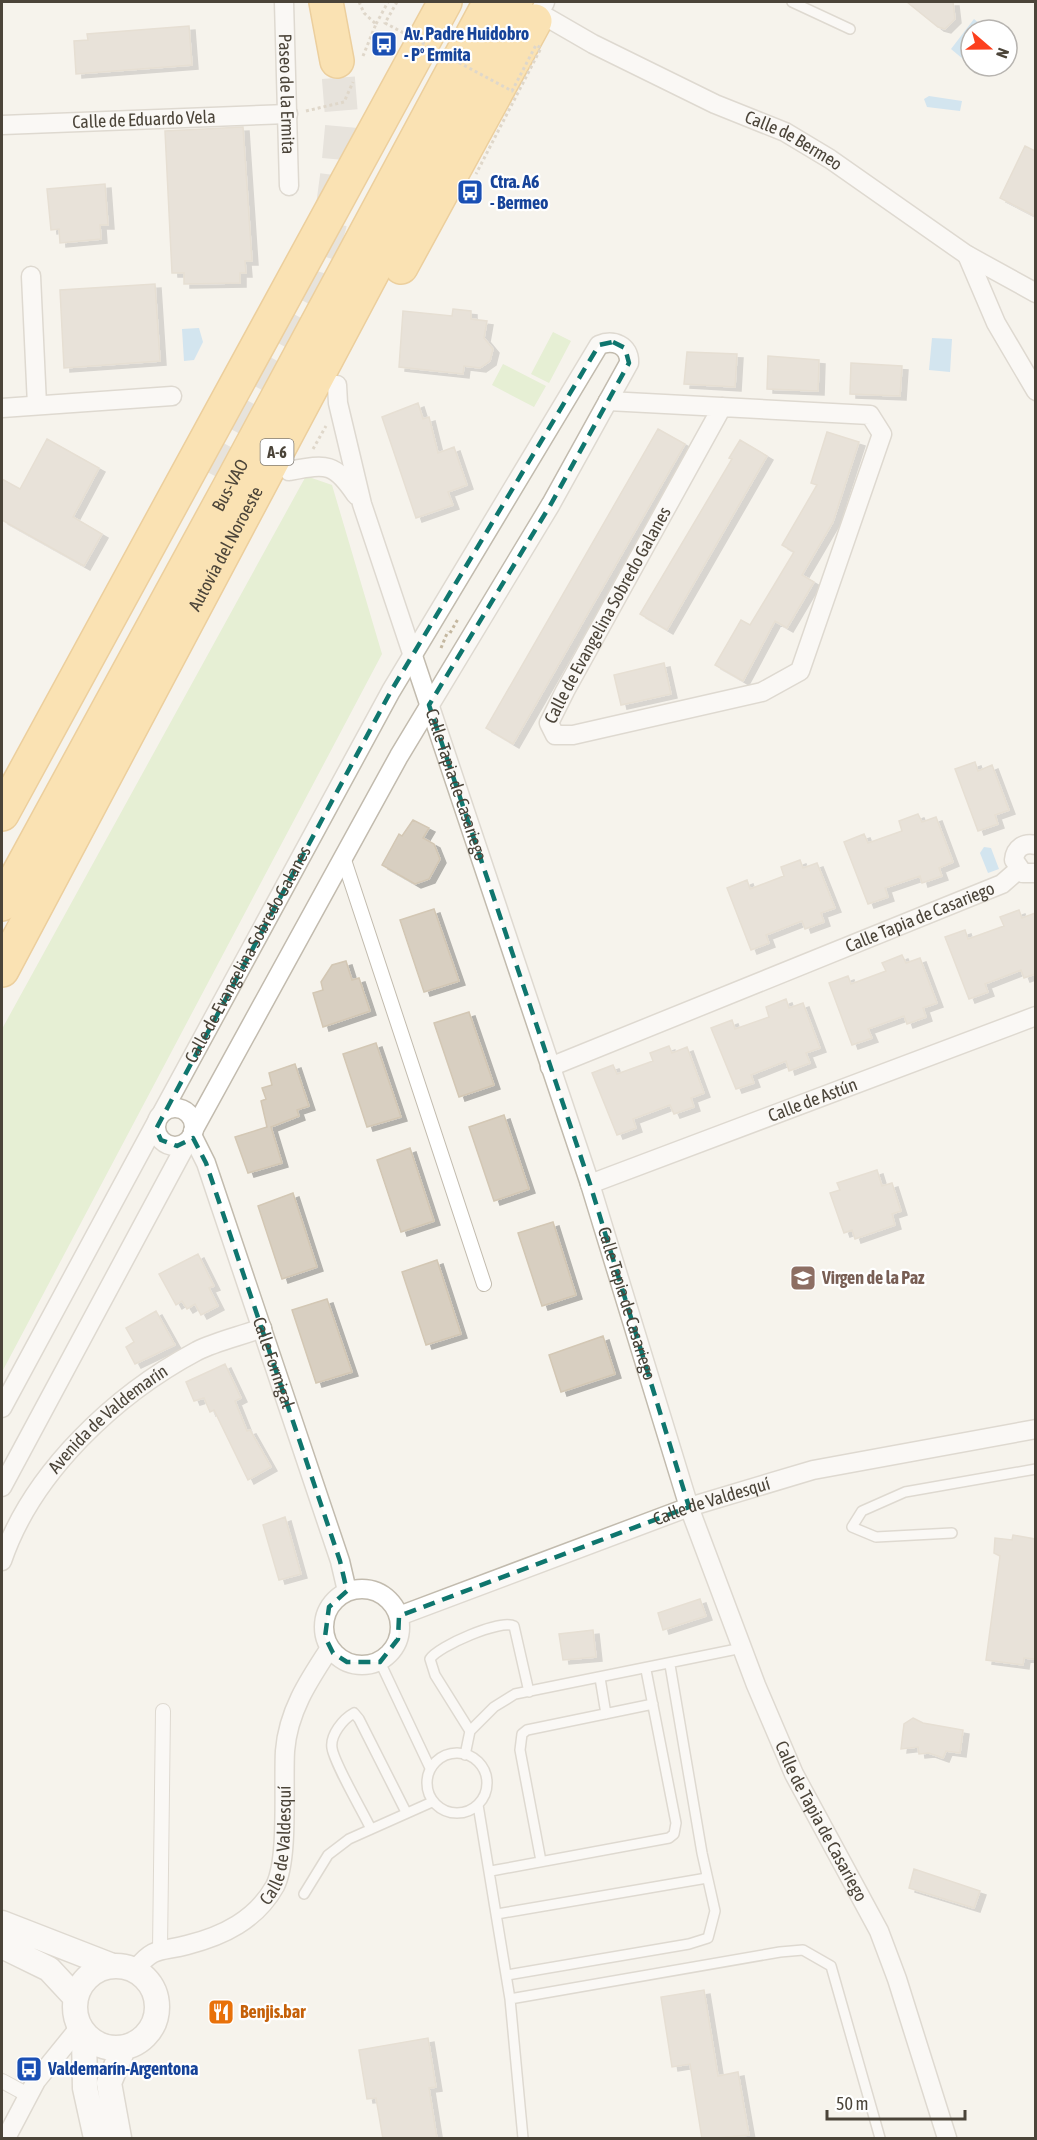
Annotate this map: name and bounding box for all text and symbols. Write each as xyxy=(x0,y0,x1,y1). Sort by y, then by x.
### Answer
north arrow xyxy=(959,18,1019,78)
place label: Av. Padre Huidobro - Pº Ermita xyxy=(403,23,529,65)
bus stop icon: Av. Padre Huidobro - Pº Ermita xyxy=(369,29,399,59)
street label: Paseo de la Ermita xyxy=(275,33,299,155)
text: N xyxy=(993,46,1013,61)
street label: Calle de Eduardo Vela xyxy=(72,106,216,132)
street label: Calle de Bermeo xyxy=(742,106,847,174)
place label: Ctra. A6 - Bermeo xyxy=(490,171,548,213)
bus stop icon: Ctra. A6 - Bermeo xyxy=(455,177,485,207)
road number: A-6 xyxy=(260,439,294,465)
street label: Bus-VAO xyxy=(207,455,252,515)
street label: Autovía del Noroeste xyxy=(184,483,267,614)
street label: Calle de Evangelina Sobredo Galanes xyxy=(540,503,675,727)
street label: Calle Tapia de Casariego xyxy=(421,706,492,863)
street label: Calle de Evangelina Sobredo Galanes xyxy=(180,842,315,1066)
street label: Calle Tapia de Casariego xyxy=(842,877,997,956)
street label: Calle de Astún xyxy=(765,1073,860,1126)
street label: Calle Tapia de Casariego xyxy=(594,1224,660,1382)
school or university icon: Virgen de la Paz xyxy=(788,1263,818,1293)
place label: Virgen de la Paz xyxy=(821,1267,925,1288)
street label: Calle Formigal xyxy=(249,1314,299,1411)
street label: Avenida de Valdemarín xyxy=(43,1360,171,1477)
street label: Calle de Valdesquí xyxy=(650,1472,772,1530)
street label: Calle de Tapia de Casariego xyxy=(771,1738,872,1905)
street label: Calle de Valdesquí xyxy=(255,1786,295,1909)
restaurant icon: Benjis.bar xyxy=(206,1997,236,2027)
place label: Benjis.bar xyxy=(240,2001,306,2022)
bus stop icon: Valdemarín-Argentona xyxy=(14,2054,44,2084)
place label: Valdemarín-Argentona xyxy=(47,2058,198,2079)
scale bar xyxy=(827,2083,965,2121)
text: 50 m xyxy=(836,2093,868,2114)

